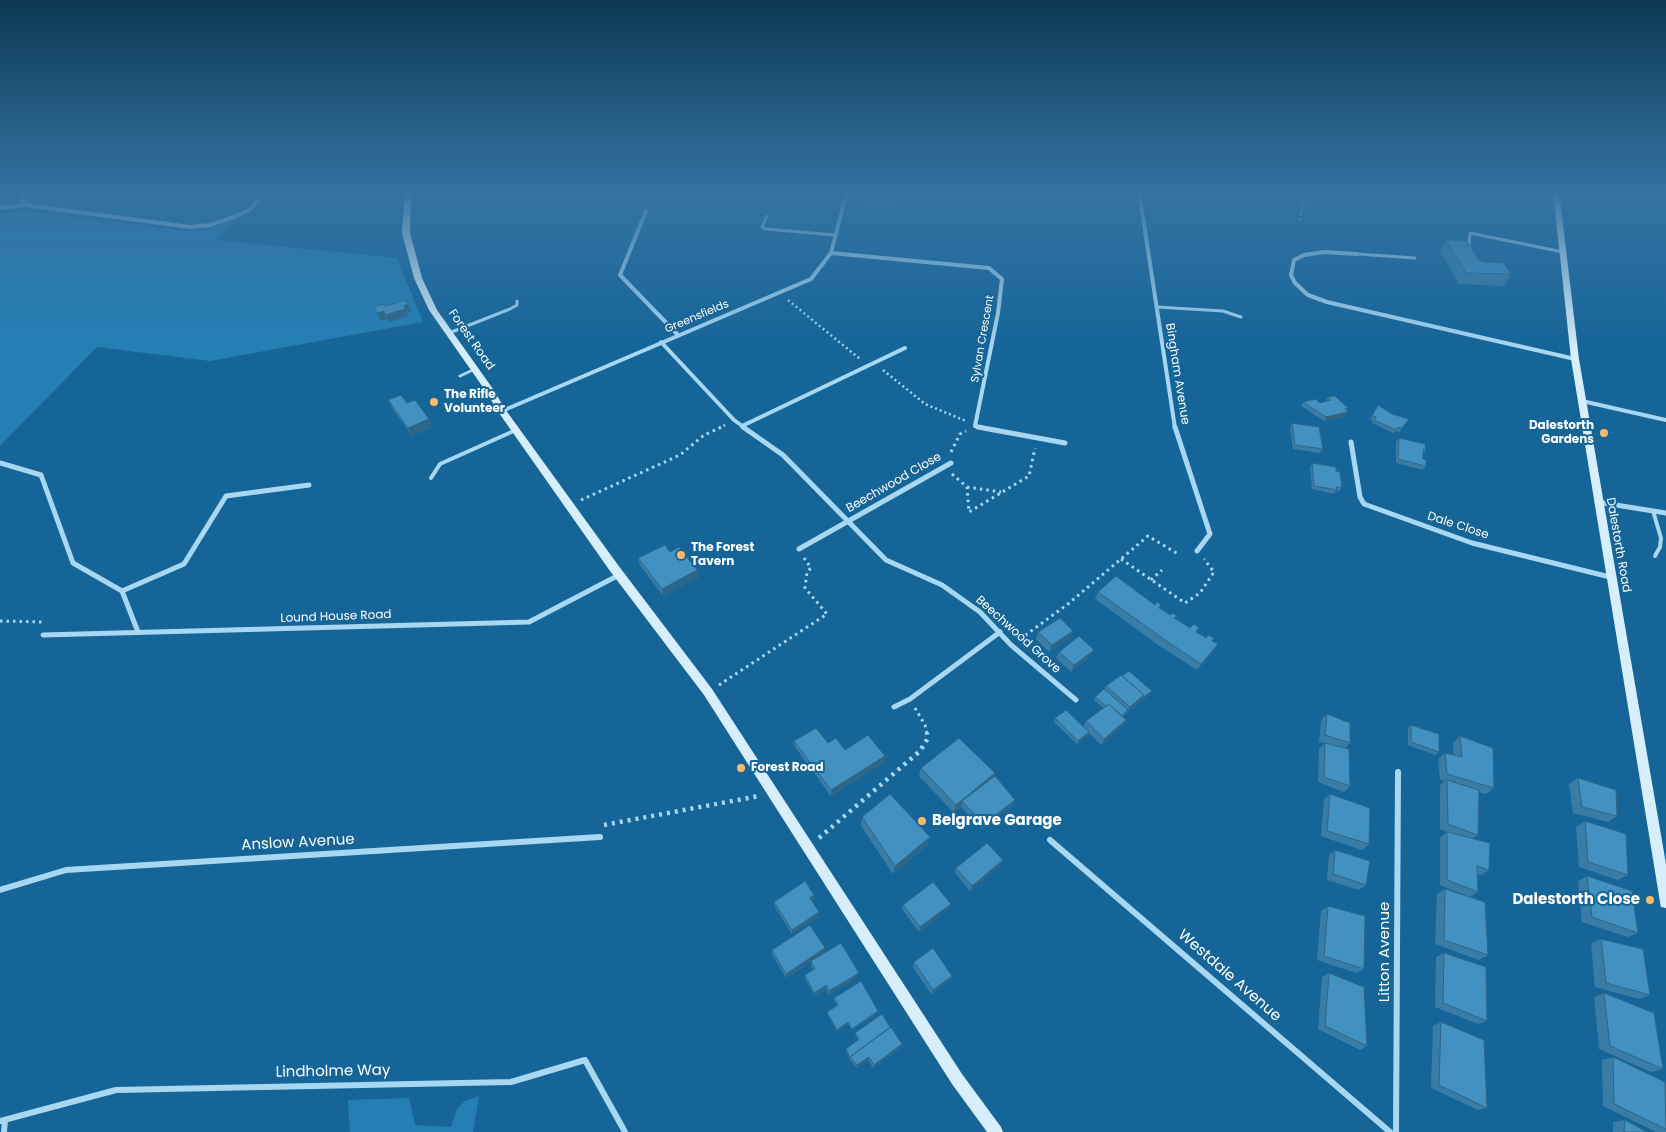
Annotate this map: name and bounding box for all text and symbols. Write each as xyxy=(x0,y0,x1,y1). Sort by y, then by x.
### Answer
street label: Sylvan Crescent xyxy=(969,294,997,384)
street label: Greensfields xyxy=(663,298,731,336)
street label: Forest Road xyxy=(445,307,497,373)
street label: Bingham Avenue xyxy=(1162,322,1192,426)
place label: The Rifle Volunteer xyxy=(444,388,505,416)
marker: The Rifle Volunteer xyxy=(428,396,440,408)
place label: Dalestorth Gardens xyxy=(1529,419,1594,447)
marker: Dalestorth Gardens xyxy=(1598,427,1610,439)
street label: Beechwood Close xyxy=(844,450,944,516)
street label: Dalestorth Road xyxy=(1603,496,1633,594)
street label: Dale Close xyxy=(1425,509,1491,543)
place label: The Forest Tavern xyxy=(691,541,754,569)
marker: The Forest Tavern xyxy=(675,549,687,561)
street label: Beechwood Grove xyxy=(973,593,1063,677)
street label: Lound House Road xyxy=(280,608,392,626)
place label: Forest Road xyxy=(751,761,824,775)
marker: Forest Road xyxy=(735,762,747,774)
place label: Belgrave Garage xyxy=(932,812,1062,830)
marker: Belgrave Garage xyxy=(916,815,928,827)
street label: Anslow Avenue xyxy=(241,831,355,855)
place label: Dalestorth Close xyxy=(1512,891,1640,909)
marker: Dalestorth Close xyxy=(1644,894,1656,906)
street label: Litton Avenue xyxy=(1376,902,1394,1002)
street label: Westdale Avenue xyxy=(1174,926,1284,1026)
street label: Lindholme Way xyxy=(275,1062,391,1082)

